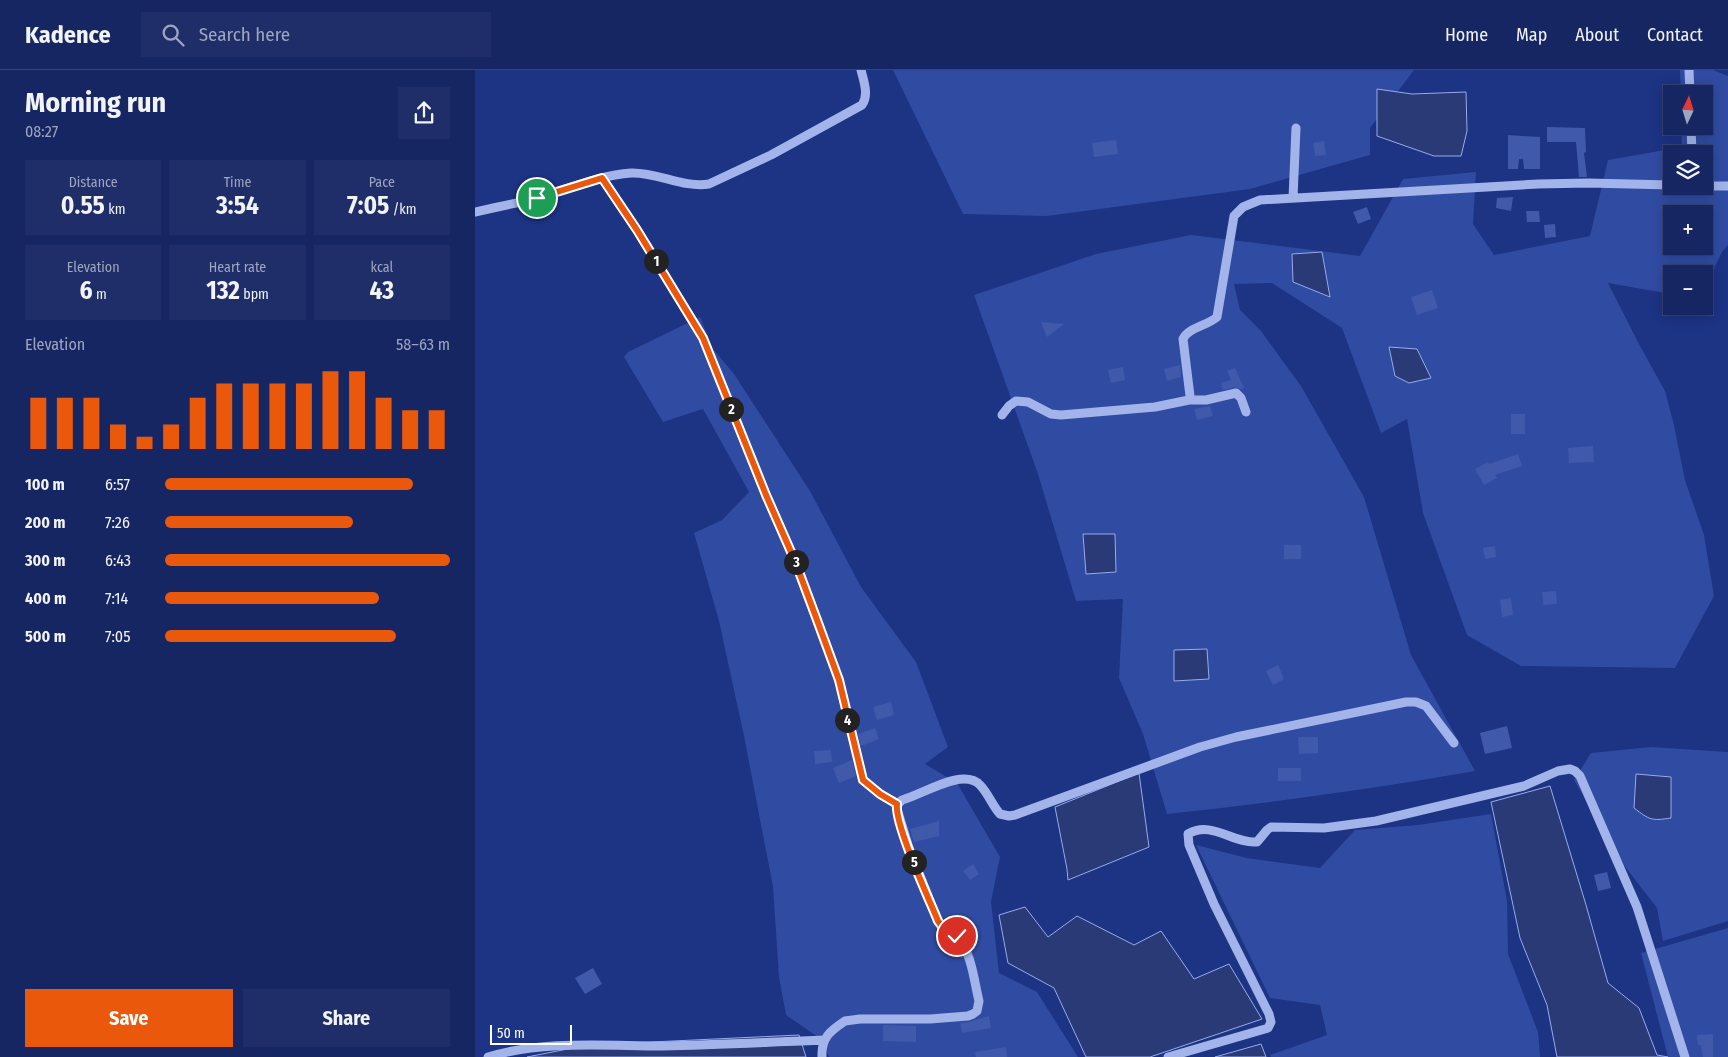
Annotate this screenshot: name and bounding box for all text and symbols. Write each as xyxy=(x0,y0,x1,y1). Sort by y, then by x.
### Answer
search box xyxy=(141,12,491,57)
text: Kadence xyxy=(25,21,111,49)
icon: search xyxy=(159,21,187,49)
text: Search here xyxy=(199,23,290,46)
text: Home xyxy=(1445,24,1488,46)
text: Map xyxy=(1516,24,1547,46)
text: About xyxy=(1575,24,1619,46)
text: Contact xyxy=(1647,24,1703,46)
north arrow xyxy=(1663,85,1713,135)
map controls xyxy=(1663,85,1713,315)
text: Morning run xyxy=(25,86,166,119)
button: share xyxy=(398,87,450,139)
text: 08:27 xyxy=(25,122,58,141)
button: layers xyxy=(1663,145,1713,195)
text: Distance xyxy=(69,174,118,191)
text: Time xyxy=(224,174,251,191)
text: Pace xyxy=(369,174,395,191)
pin xyxy=(516,177,558,219)
icon: arrive xyxy=(523,184,551,212)
text: 0.55 xyxy=(61,191,105,221)
text: 3:54 xyxy=(216,191,259,221)
text: 7:05 xyxy=(347,191,389,221)
text: km xyxy=(105,201,125,218)
text: /km xyxy=(389,201,417,218)
button: + xyxy=(1663,205,1713,255)
pin: 1 xyxy=(643,248,669,274)
text: 1 xyxy=(654,253,659,270)
text: Elevation xyxy=(67,259,120,276)
text: Heart rate xyxy=(209,259,266,276)
text: kcal xyxy=(370,259,393,276)
button: − xyxy=(1663,265,1713,315)
text: 6 xyxy=(80,276,93,306)
text: 132 xyxy=(206,276,240,306)
text: 43 xyxy=(370,276,394,306)
text: m xyxy=(93,286,107,303)
text: bpm xyxy=(240,286,269,303)
text: Elevation xyxy=(25,335,85,354)
text: 58–63 m xyxy=(396,335,450,354)
pin: 2 xyxy=(719,396,743,422)
text: 2 xyxy=(728,401,735,418)
text: 100 m xyxy=(25,475,65,494)
text: 6:57 xyxy=(105,475,130,494)
text: 200 m xyxy=(25,513,65,532)
text: 7:26 xyxy=(105,513,130,532)
pin: 3 xyxy=(783,550,809,574)
text: 300 m xyxy=(25,551,66,570)
text: 6:43 xyxy=(105,551,131,570)
text: 3 xyxy=(793,554,800,571)
text: 400 m xyxy=(25,589,66,608)
text: 7:14 xyxy=(105,589,128,608)
text: 500 m xyxy=(25,627,66,646)
text: 7:05 xyxy=(105,627,131,646)
pin: 4 xyxy=(835,708,859,732)
text: 4 xyxy=(844,712,851,729)
pin: 5 xyxy=(901,850,927,874)
text: 5 xyxy=(911,854,918,871)
pin xyxy=(936,915,978,957)
icon: check xyxy=(943,922,971,950)
button: Save xyxy=(25,989,233,1047)
button: Share xyxy=(243,989,450,1047)
scale bar xyxy=(490,1022,573,1045)
text: 50 m xyxy=(497,1025,525,1042)

